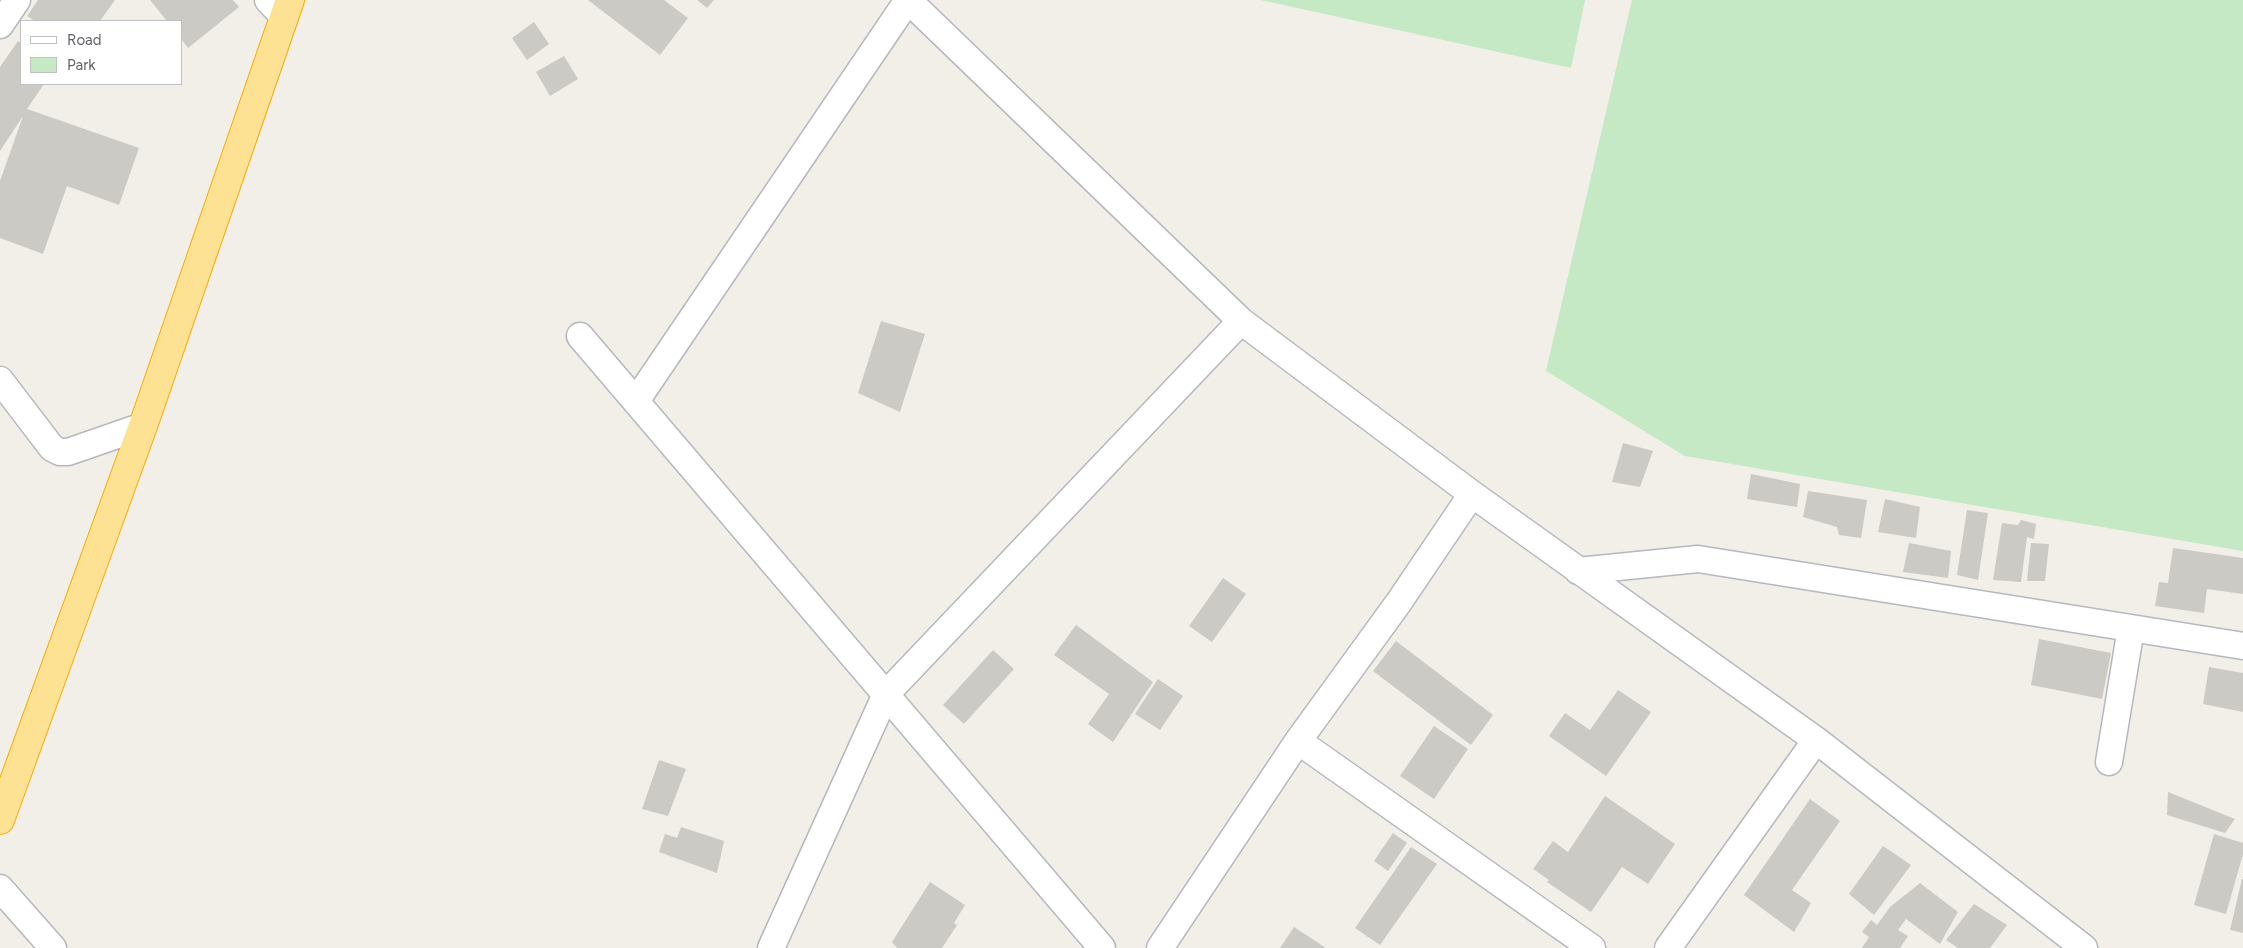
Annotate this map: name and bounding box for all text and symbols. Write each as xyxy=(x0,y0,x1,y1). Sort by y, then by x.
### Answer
legend xyxy=(20,20,182,85)
text: Road xyxy=(67,31,102,49)
text: Park xyxy=(67,56,96,74)

